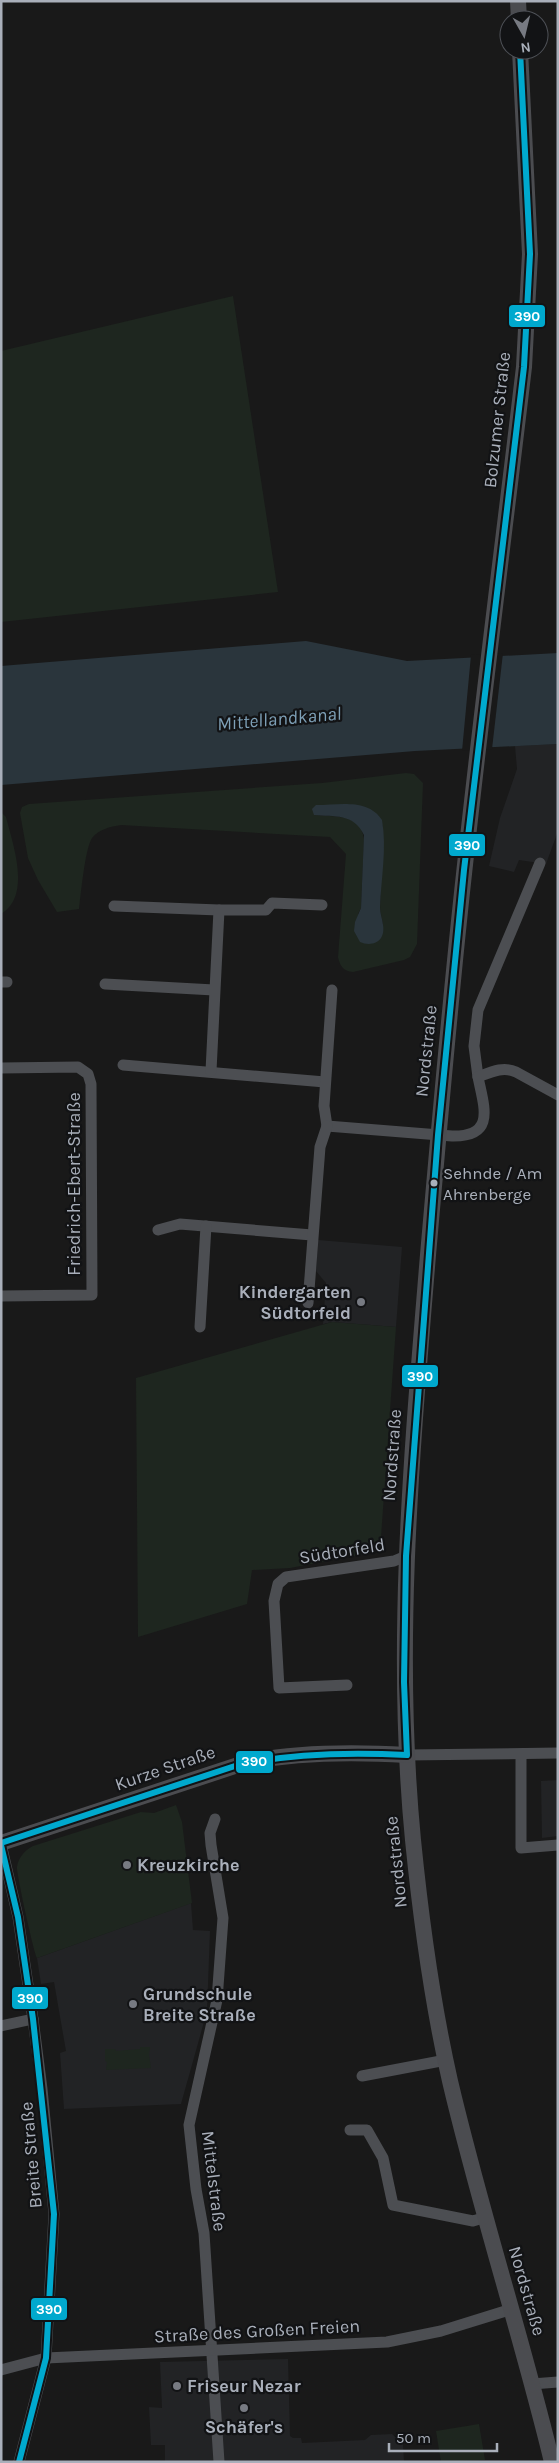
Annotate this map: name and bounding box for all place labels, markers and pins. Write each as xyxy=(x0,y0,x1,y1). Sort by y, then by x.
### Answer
place label: Sehnde / Am Ahrenberge xyxy=(443,1163,542,1204)
marker: Sehnde / Am Ahrenberge xyxy=(429,1178,439,1188)
place label: Kindergarten Südtorfeld xyxy=(239,1281,351,1324)
marker: Kindergarten Südtorfeld xyxy=(355,1296,367,1308)
place label: Kreuzkirche xyxy=(137,1854,239,1876)
marker: Kreuzkirche xyxy=(121,1859,133,1871)
place label: Grundschule Breite Straße xyxy=(143,1983,256,2026)
marker: Grundschule Breite Straße xyxy=(127,1998,139,2010)
place label: Friseur Nezar xyxy=(187,2375,301,2397)
marker: Friseur Nezar xyxy=(171,2380,183,2392)
marker: Schäfer's xyxy=(238,2402,250,2414)
place label: Schäfer's xyxy=(205,2416,283,2438)

